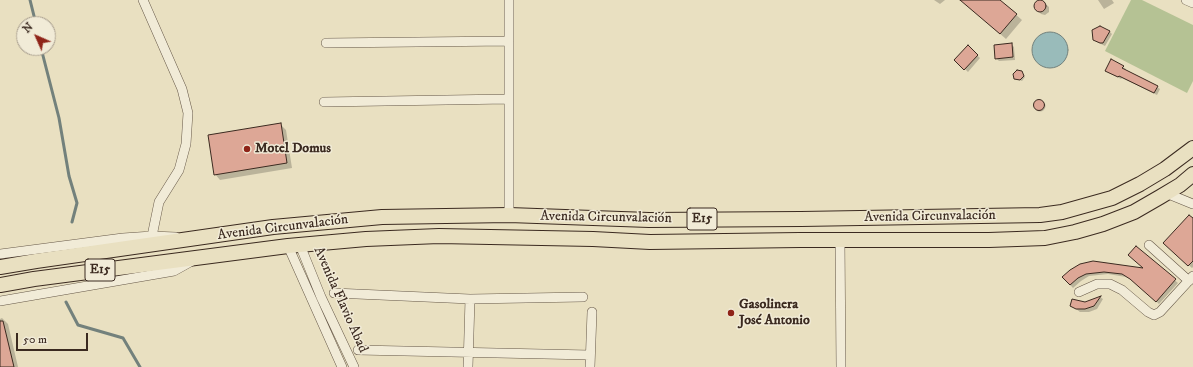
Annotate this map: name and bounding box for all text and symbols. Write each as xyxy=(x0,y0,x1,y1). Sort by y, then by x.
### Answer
north arrow xyxy=(16,16,56,56)
text: N xyxy=(20,20,36,36)
place label: Motel Domus xyxy=(255,141,331,157)
marker: Motel Domus xyxy=(242,144,252,154)
street label: Avenida Circunvalación xyxy=(864,207,996,227)
street label: Avenida Circunvalación xyxy=(540,208,672,228)
road number: E15 xyxy=(687,208,717,230)
street label: Avenida Circunvalación xyxy=(217,212,349,244)
street label: Avenida Flavio Abad xyxy=(309,244,371,356)
road number: E15 xyxy=(85,259,115,281)
place label: Gasolinera José Antonio xyxy=(739,297,810,330)
marker: Gasolinera José Antonio xyxy=(726,308,736,318)
scale bar xyxy=(18,325,90,351)
text: 50 m xyxy=(23,332,47,347)

